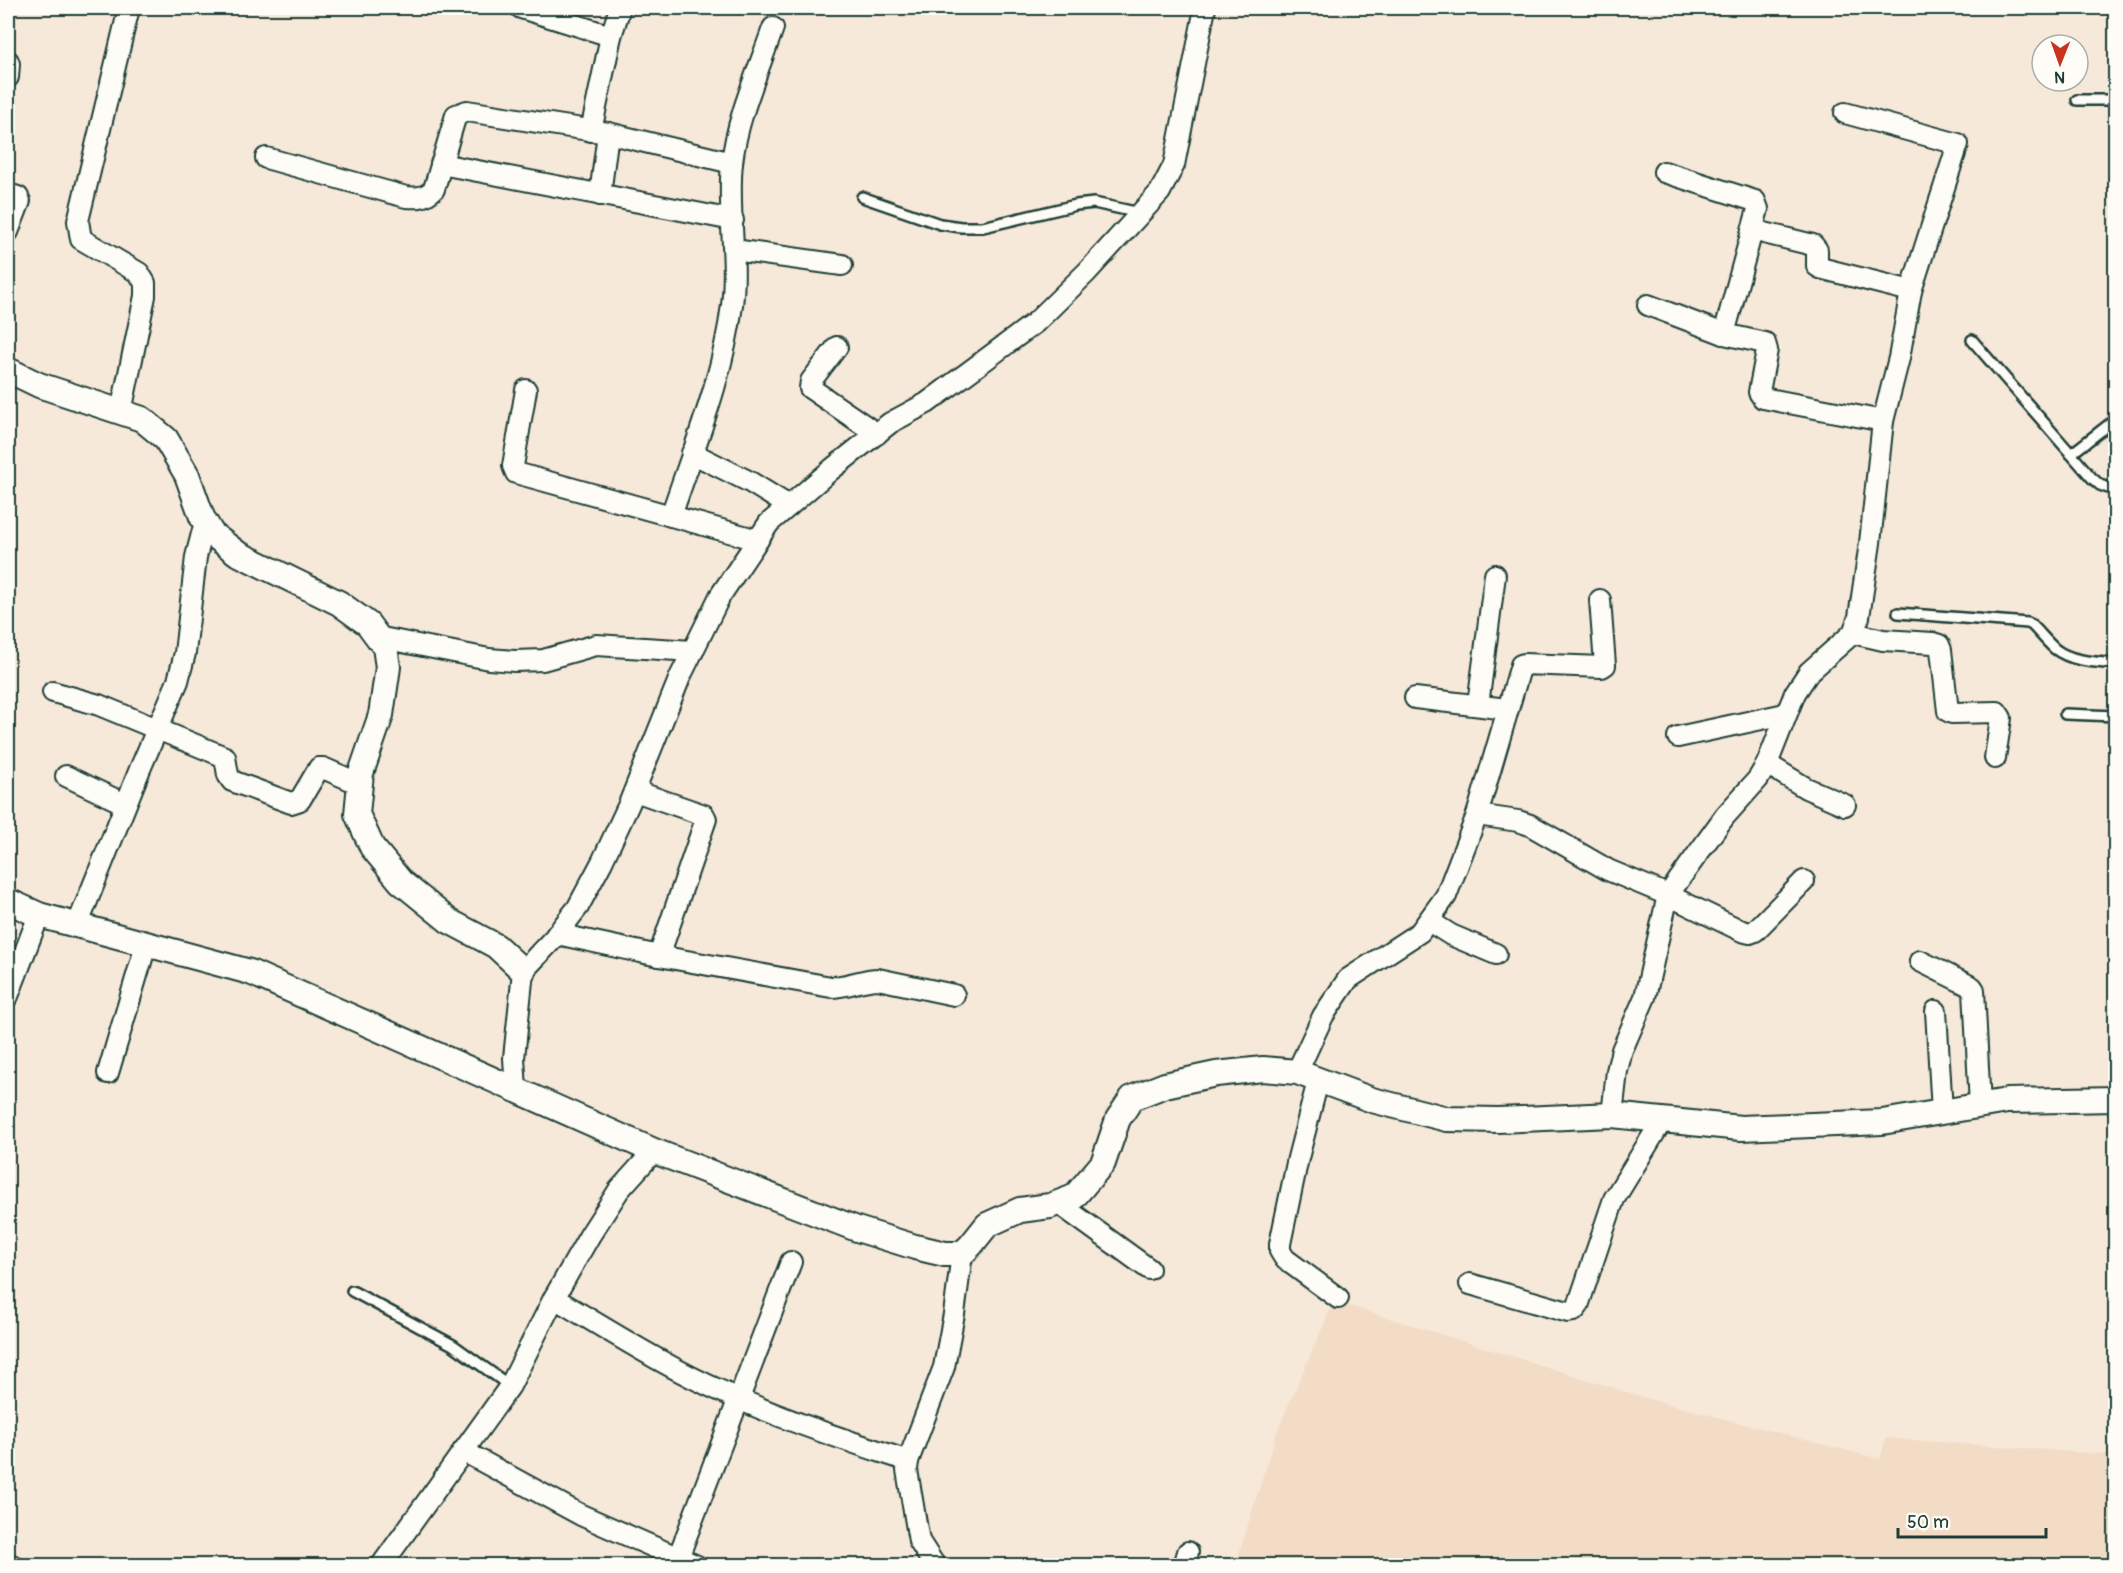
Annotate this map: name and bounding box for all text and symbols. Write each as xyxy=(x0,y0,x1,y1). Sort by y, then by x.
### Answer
north arrow xyxy=(2030,33,2090,93)
text: N xyxy=(2054,67,2065,87)
scale bar xyxy=(1898,1501,2046,1539)
text: 50 m xyxy=(1907,1511,1949,1534)

